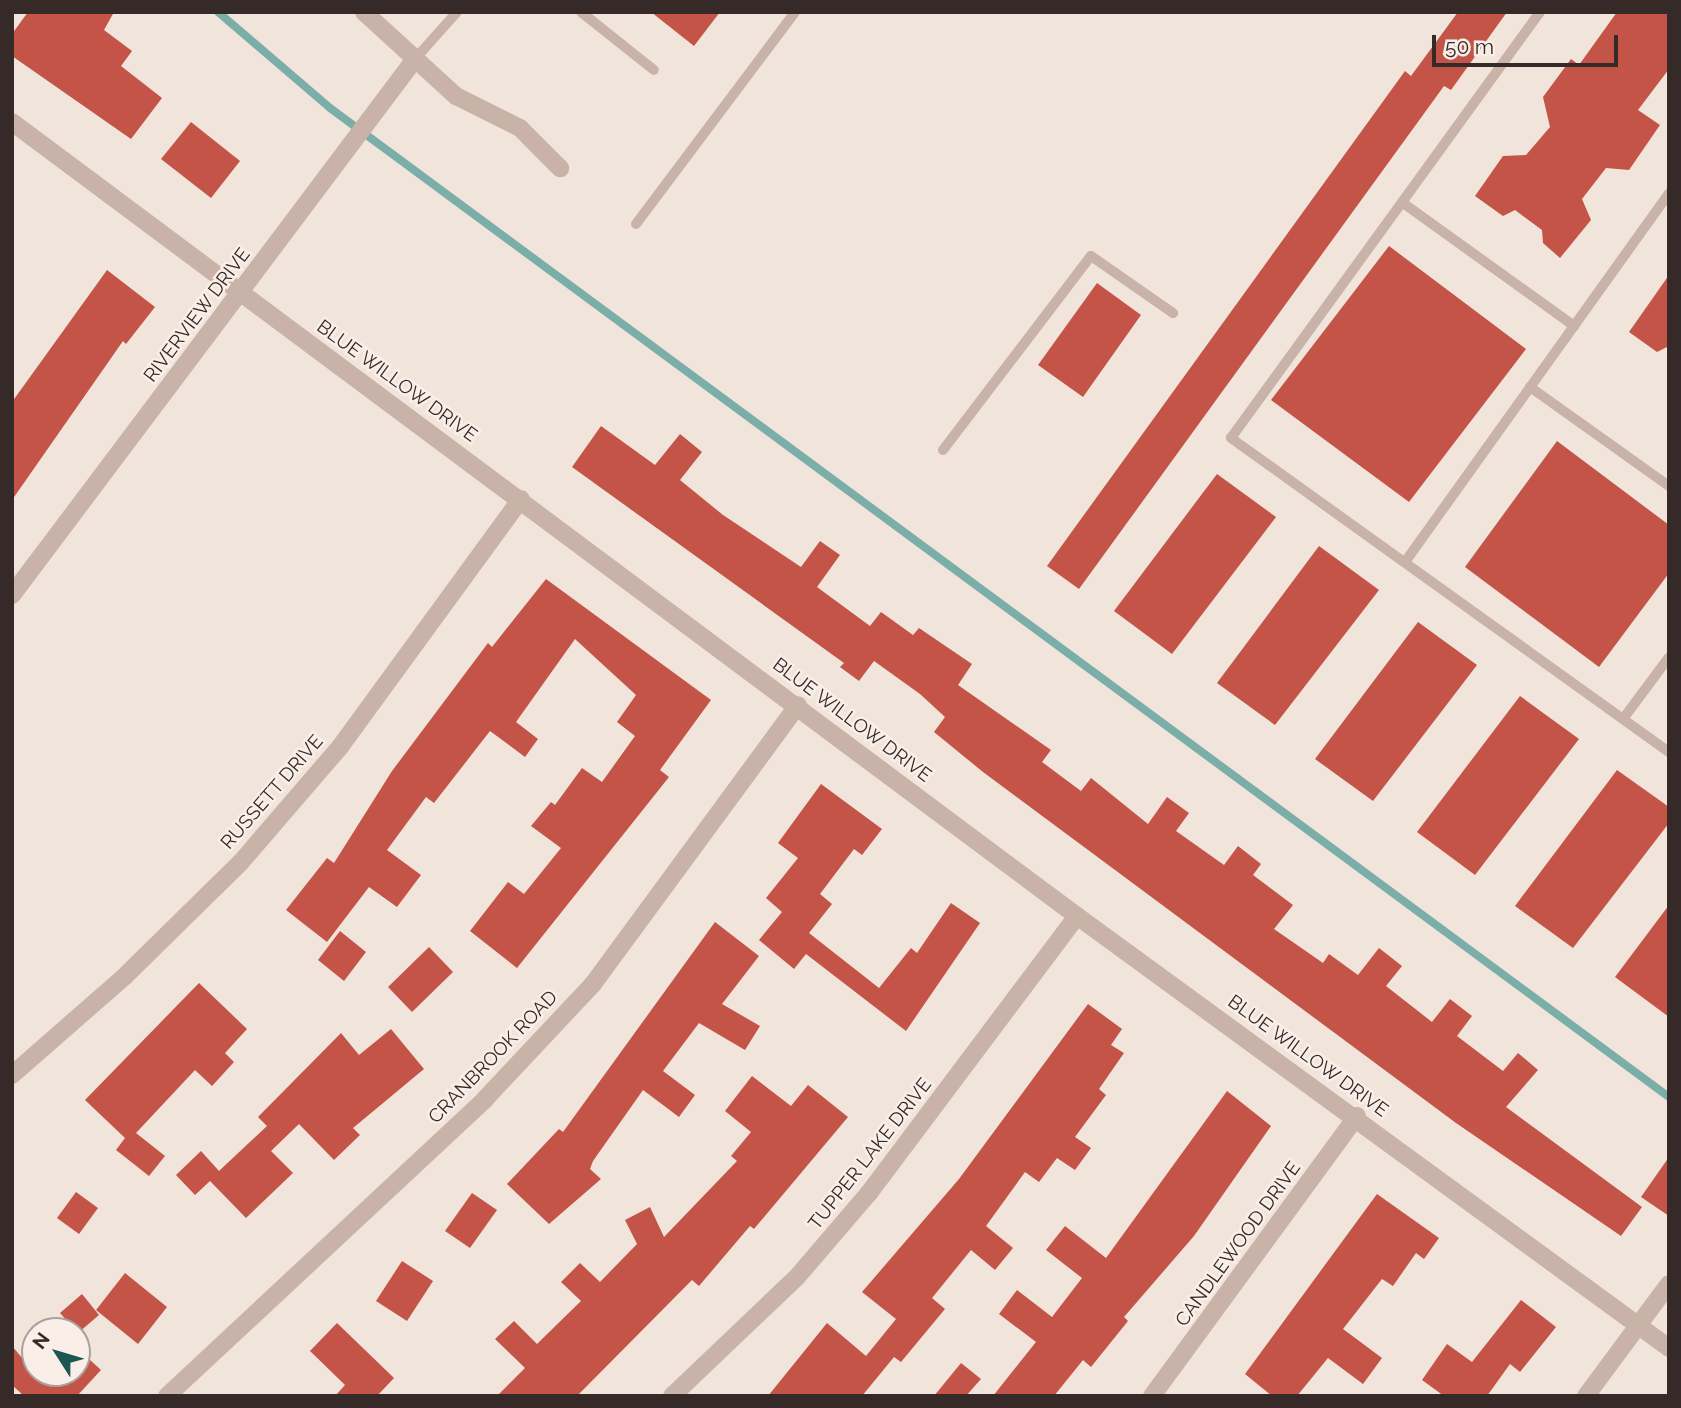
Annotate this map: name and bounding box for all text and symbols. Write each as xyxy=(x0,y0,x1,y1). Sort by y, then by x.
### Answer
scale bar xyxy=(1436,21,1622,65)
text: 50 m xyxy=(1445,34,1494,59)
street label: RIVERVIEW DRIVE xyxy=(139,243,255,387)
street label: BLUE WILLOW DRIVE xyxy=(312,315,482,447)
street label: BLUE WILLOW DRIVE xyxy=(768,653,936,787)
street label: RUSSETT DRIVE xyxy=(216,730,328,854)
street label: CRANBROOK ROAD xyxy=(424,986,562,1128)
street label: BLUE WILLOW DRIVE xyxy=(1223,990,1393,1122)
street label: TUPPER LAKE DRIVE xyxy=(804,1074,936,1234)
street label: CANDLEWOOD DRIVE xyxy=(1171,1157,1305,1331)
north arrow xyxy=(21,1317,91,1387)
text: N xyxy=(28,1328,54,1353)

